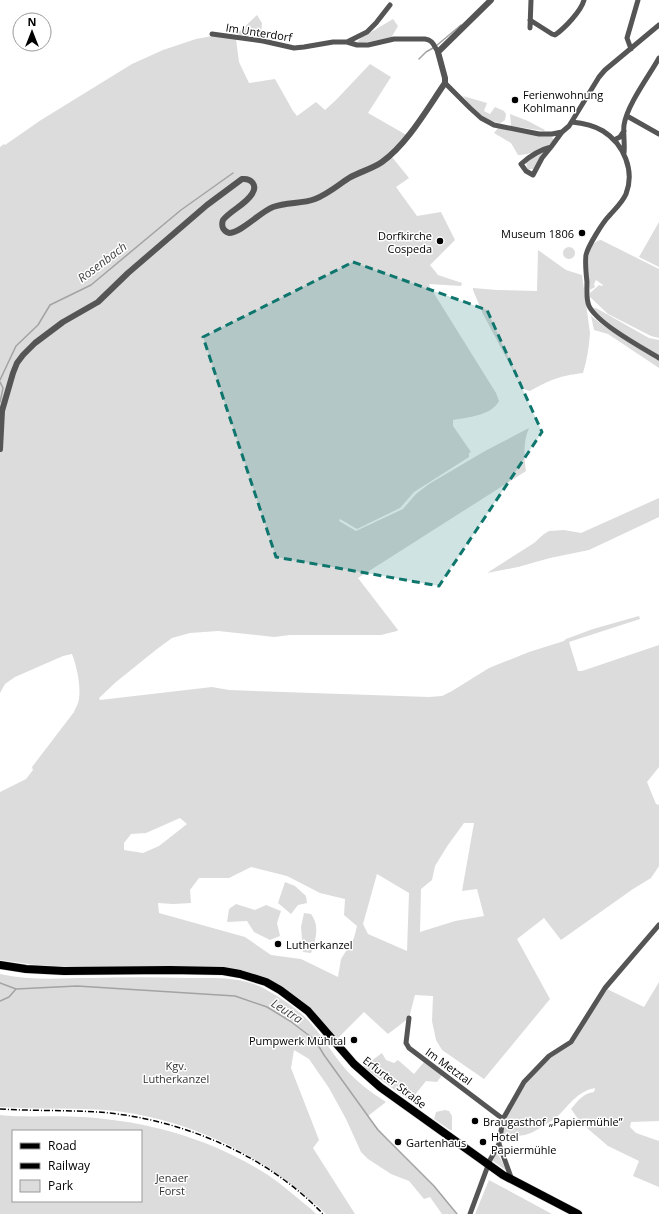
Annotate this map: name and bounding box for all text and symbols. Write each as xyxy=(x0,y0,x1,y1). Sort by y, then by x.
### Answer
north arrow xyxy=(12,12,52,52)
text: N xyxy=(28,14,36,29)
street label: Im Unterdorf xyxy=(225,19,295,45)
place label: Ferienwohnung Kohlmann xyxy=(523,87,603,115)
marker: Ferienwohnung Kohlmann xyxy=(510,95,520,105)
place label: Museum 1806 xyxy=(501,226,574,241)
place label: Dorfkirche Cospeda xyxy=(378,228,432,256)
marker: Museum 1806 xyxy=(577,228,587,238)
marker: Dorfkirche Cospeda xyxy=(435,236,445,246)
water label: Rosenbach xyxy=(74,238,130,286)
place label: Lutherkanzel xyxy=(286,937,353,952)
marker: Lutherkanzel xyxy=(273,939,283,949)
water label: Leutra xyxy=(268,995,306,1028)
place label: Pumpwerk Mühltal xyxy=(249,1033,346,1048)
marker: Pumpwerk Mühltal xyxy=(349,1035,359,1045)
street label: Im Metztal xyxy=(423,1044,475,1088)
street label: Erfurter Straße xyxy=(360,1053,430,1111)
park label: Kgv. Lutherkanzel xyxy=(143,1058,209,1086)
place label: Braugasthof „Papiermühle” xyxy=(483,1114,623,1129)
marker: Braugasthof „Papiermühle” xyxy=(470,1116,480,1126)
place label: Hotel Papiermühle xyxy=(491,1129,557,1157)
legend xyxy=(12,1130,142,1202)
place label: Gartenhaus xyxy=(406,1135,466,1150)
text: Road xyxy=(48,1137,77,1154)
marker: Gartenhaus xyxy=(393,1137,403,1147)
marker: Hotel Papiermühle xyxy=(478,1137,488,1147)
text: Railway xyxy=(48,1157,91,1174)
park label: Jenaer Forst xyxy=(155,1170,189,1198)
text: Park xyxy=(48,1177,74,1194)

